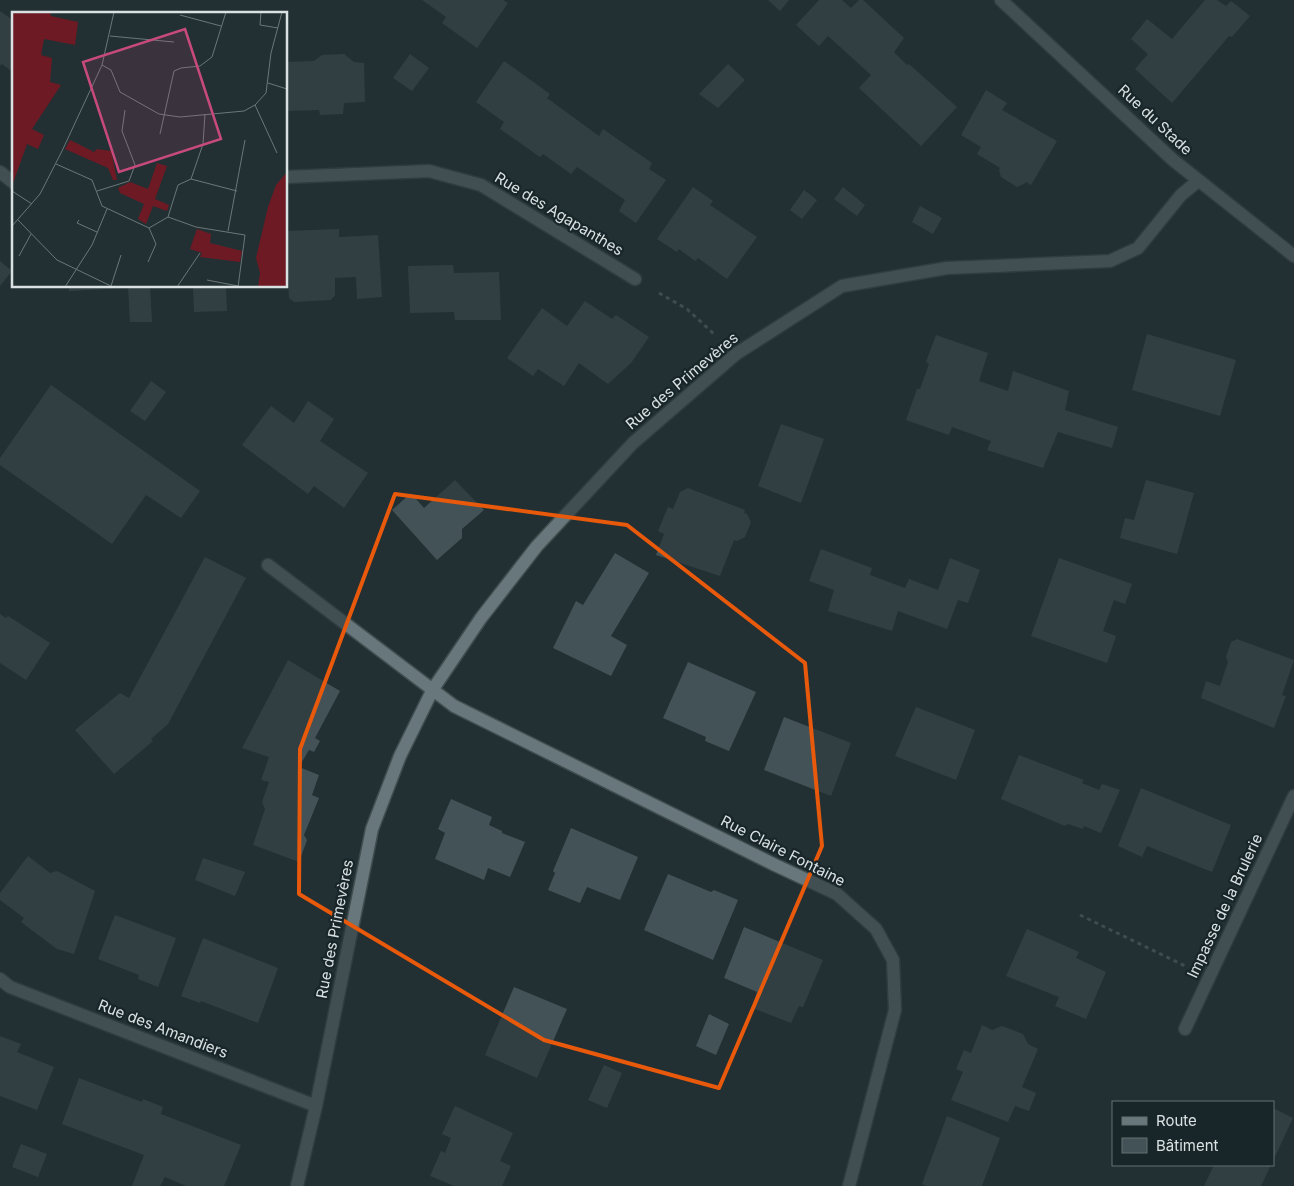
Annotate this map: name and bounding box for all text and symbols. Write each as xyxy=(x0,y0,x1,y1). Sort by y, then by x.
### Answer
inset map xyxy=(12,12,288,288)
street label: Rue du Stade xyxy=(1114,80,1196,159)
street label: Rue des Agapanthes xyxy=(492,168,627,260)
street label: Rue des Primevères xyxy=(621,328,742,433)
street label: Rue Claire Fontaine xyxy=(718,811,849,890)
street label: Impasse de la Brulerie xyxy=(1183,831,1266,981)
street label: Rue des Primevères xyxy=(312,858,357,1000)
street label: Rue des Amandiers xyxy=(96,995,231,1062)
legend xyxy=(1112,1101,1274,1166)
text: Route xyxy=(1156,1111,1197,1130)
text: Bâtiment xyxy=(1156,1136,1219,1155)

